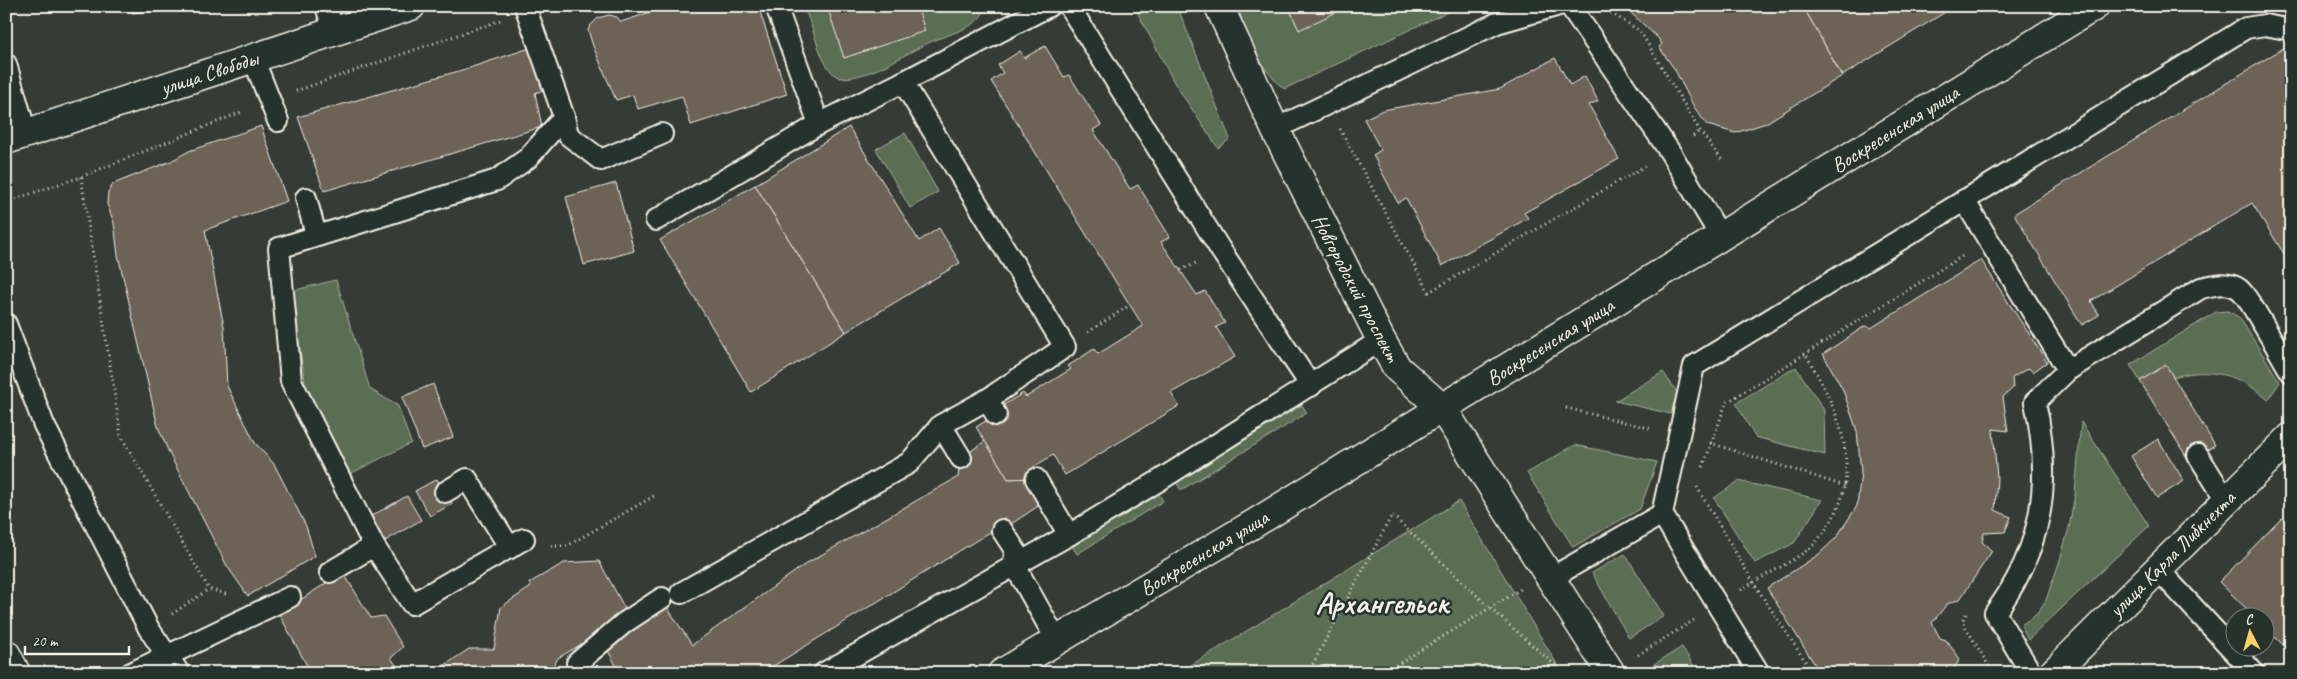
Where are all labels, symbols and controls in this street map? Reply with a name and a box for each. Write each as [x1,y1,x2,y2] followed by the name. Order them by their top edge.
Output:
[155,44,263,102] street label: улица Свободы
[1826,79,1965,179] street label: Воскресенская улица
[1306,209,1407,368] street label: Новгородский проспект
[1481,292,1620,392] street label: Воскресенская улица
[2102,484,2242,624] street label: улица Карла Либкнехта
[1135,504,1274,602] street label: Воскресенская улица
[1316,583,1451,622] district label: Архангельск
[2224,606,2274,656] north arrow
[2244,611,2255,628] text: С
[25,624,129,656] scale bar
[32,632,59,651] text: 20 m

